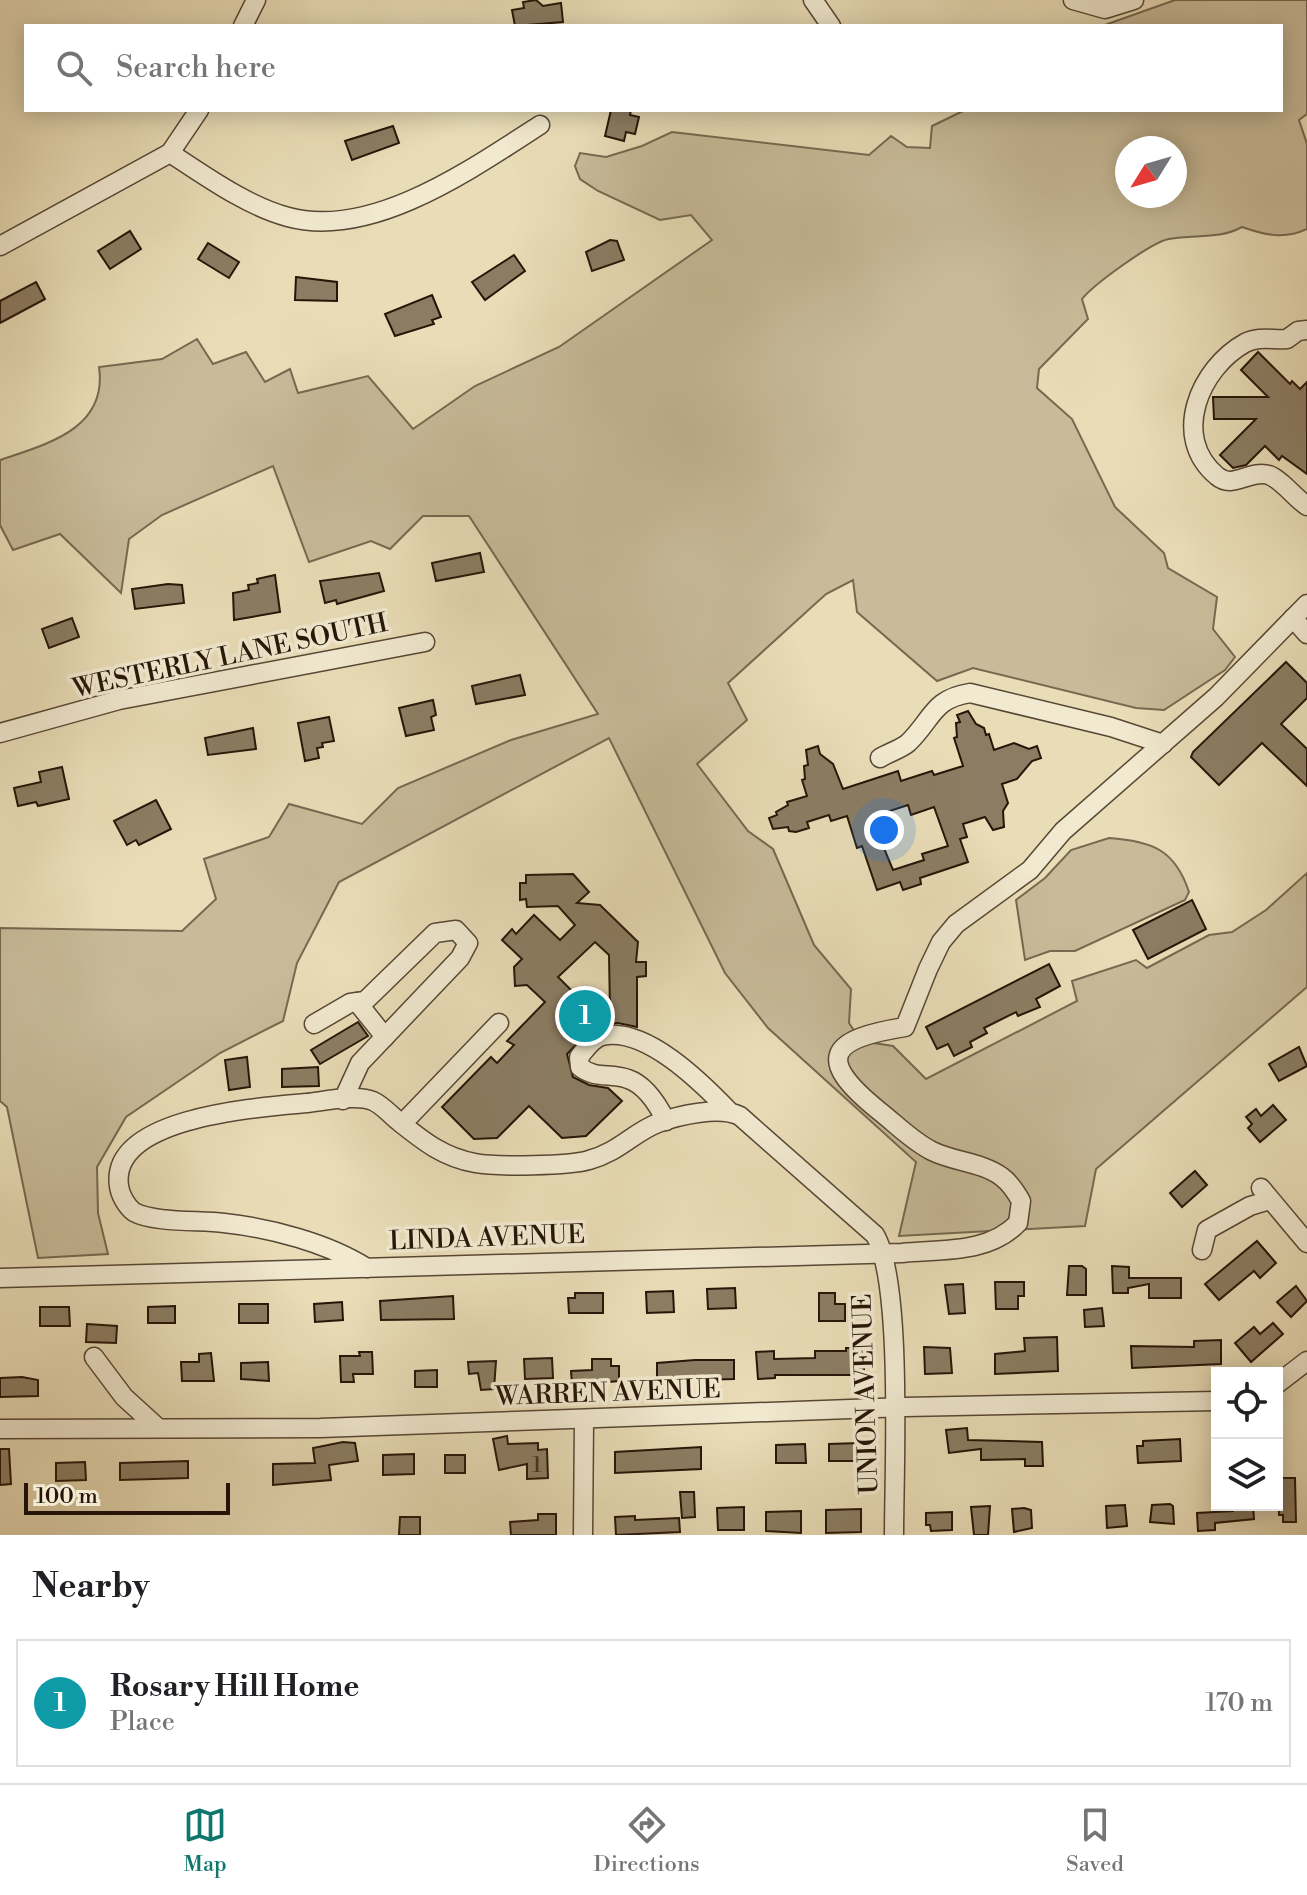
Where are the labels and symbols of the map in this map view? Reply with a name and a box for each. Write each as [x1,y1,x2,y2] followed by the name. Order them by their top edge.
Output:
[1115,136,1187,208] north arrow
[69,607,391,705] street label: WESTERLY LANE SOUTH
[864,810,904,850] your location
[559,986,611,1046] pin: 1
[388,1219,586,1257] street label: LINDA AVENUE
[847,1293,885,1495] street label: UNION AVENUE
[494,1373,721,1413] street label: WARREN AVENUE
[532,1452,542,1479] house number: 1
[24,1479,230,1515] scale bar

